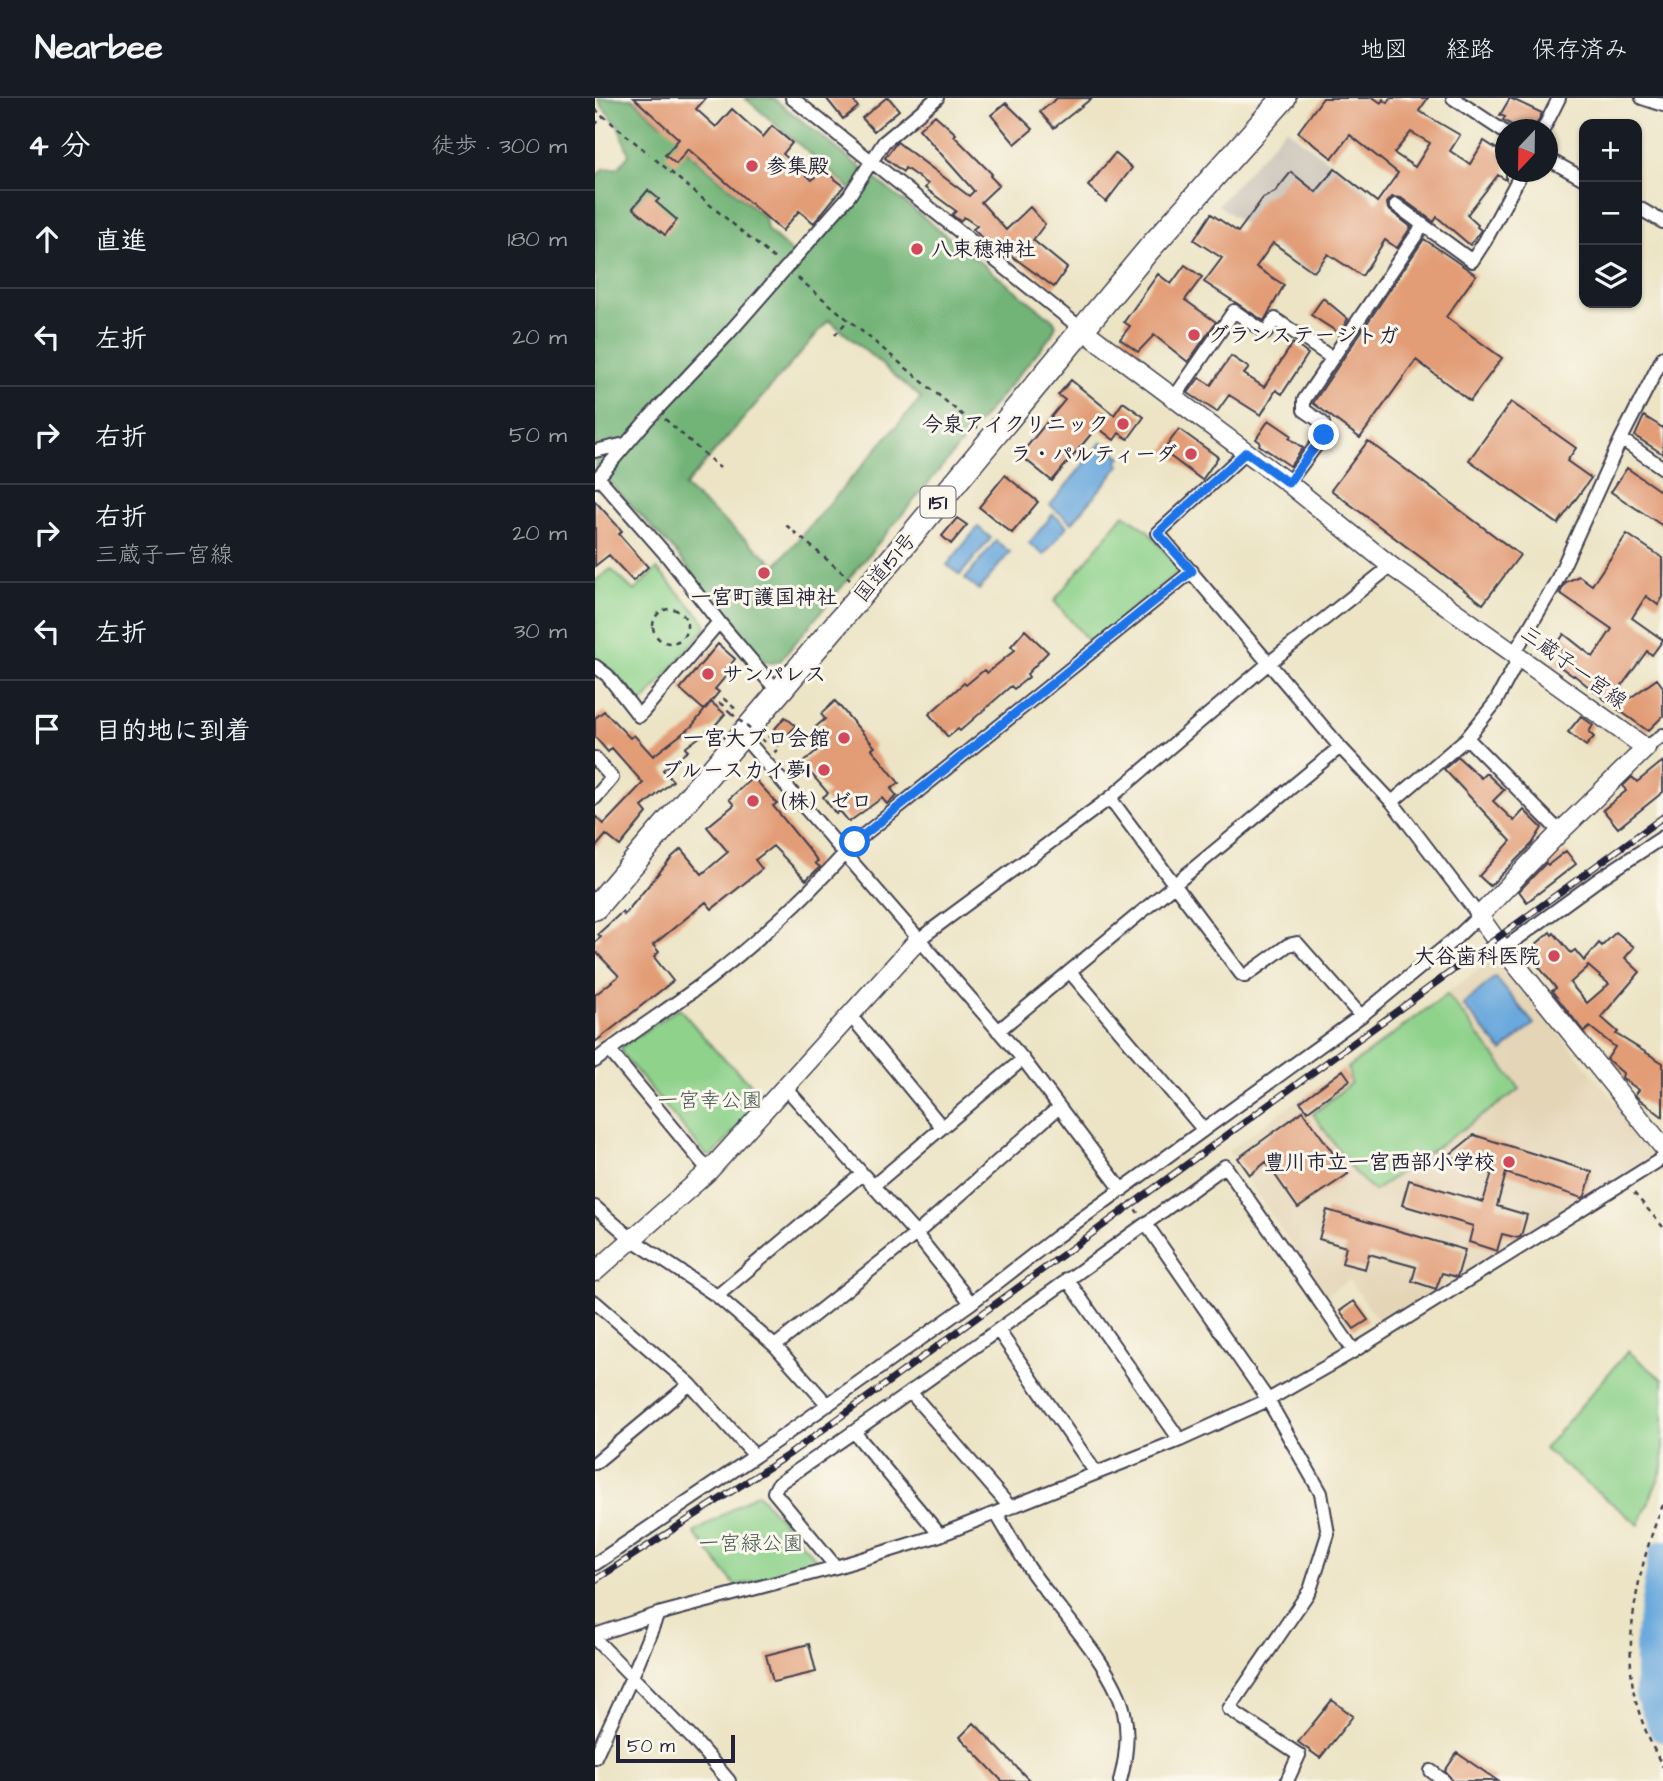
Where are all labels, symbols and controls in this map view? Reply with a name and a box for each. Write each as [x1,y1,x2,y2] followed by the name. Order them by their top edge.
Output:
[35,25,163,71] text: Nearbee
[1360,33,1408,67] text: 地図
[1446,33,1494,67] text: 経路
[1532,33,1628,67] text: 保存済み
[1495,119,1558,182] north arrow
[1579,119,1642,308] map controls
[1579,119,1642,182] button: +
[28,125,90,167] text: 4 分
[432,130,567,162] text: 徒歩 · 300 m
[766,152,829,181] place label: 参集殿
[744,158,760,174] marker: 参集殿
[1579,182,1642,245] button: −
[28,220,66,258] icon: ahead
[95,223,147,259] text: 直進
[508,223,567,255] text: 180 m
[931,235,1036,264] place label: 八束穂神社
[909,241,925,257] marker: 八束穂神社
[1579,245,1642,308] button: layers
[28,318,66,356] icon: left
[95,321,147,357] text: 左折
[512,321,567,353] text: 20 m
[1208,321,1399,350] place label: グランステージトガ
[1186,327,1202,343] marker: グランステージトガ
[922,410,1109,439] place label: 今泉アイクリニック
[28,416,66,454] icon: right
[1115,416,1131,432] marker: 今泉アイクリニック
[95,419,147,455] text: 右折
[509,419,567,451] text: 50 m
[1308,419,1339,450] route end
[1010,440,1177,469] place label: ラ・パルティーダ
[1183,446,1199,462] marker: ラ・パルティーダ
[921,486,955,518] road number: 151
[95,499,147,535] text: 右折
[28,514,66,552] icon: right
[512,517,567,549] text: 20 m
[848,526,923,609] street label: 国道151号
[95,539,233,571] text: 三蔵子一宮線
[756,565,772,581] marker: 一宮町護国神社
[691,583,838,612] place label: 一宮町護国神社
[28,612,66,650] icon: left
[95,615,147,651] text: 左折
[514,615,567,647] text: 30 m
[1514,619,1633,716] street label: 三蔵子一宮線
[722,660,826,689] place label: サンパレス
[700,666,716,682] marker: サンパレス
[28,710,66,748] icon: arrive
[95,713,251,749] text: 目的地に到着
[683,724,830,753] place label: 一宮大ブロ会館
[836,730,852,746] marker: 一宮大ブロ会館
[662,756,810,785] place label: ブルースカイ夢I
[816,762,832,778] marker: ブルースカイ夢I
[767,787,872,816] place label: （株）ゼロ
[745,793,761,809] marker: （株）ゼロ
[839,826,870,857] route start
[1414,942,1540,971] place label: 大谷歯科医院
[1546,948,1562,964] marker: 大谷歯科医院
[658,1086,763,1115] park label: 一宮幸公園
[1264,1148,1495,1177] place label: 豊川市立一宮西部小学校
[1501,1154,1517,1170] marker: 豊川市立一宮西部小学校
[699,1529,804,1558] park label: 一宮緑公園
[616,1732,735,1764] scale bar
[627,1733,675,1760] text: 50 m

